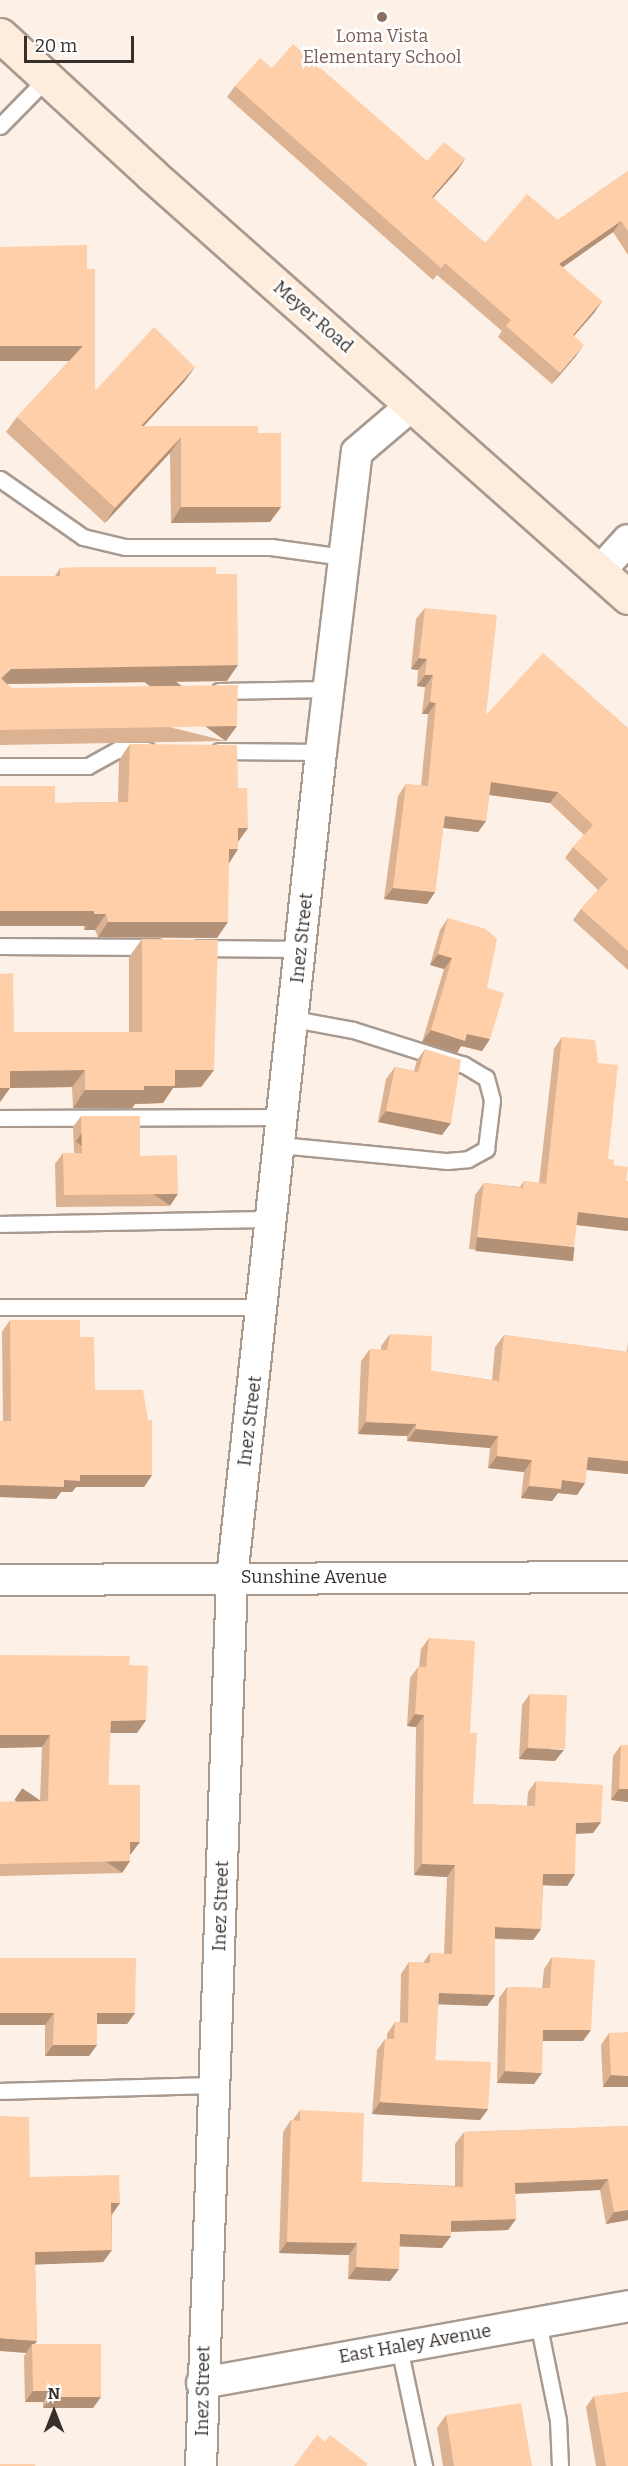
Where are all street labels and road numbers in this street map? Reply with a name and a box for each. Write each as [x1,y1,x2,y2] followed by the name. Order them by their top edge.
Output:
[269,277,357,357] street label: Meyer Road
[287,892,317,984] street label: Inez Street
[234,1375,266,1467] street label: Inez Street
[241,1566,387,1588] street label: Sunshine Avenue
[209,1860,233,1952] street label: Inez Street
[337,2320,493,2368] street label: East Haley Avenue
[191,2345,215,2437] street label: Inez Street

